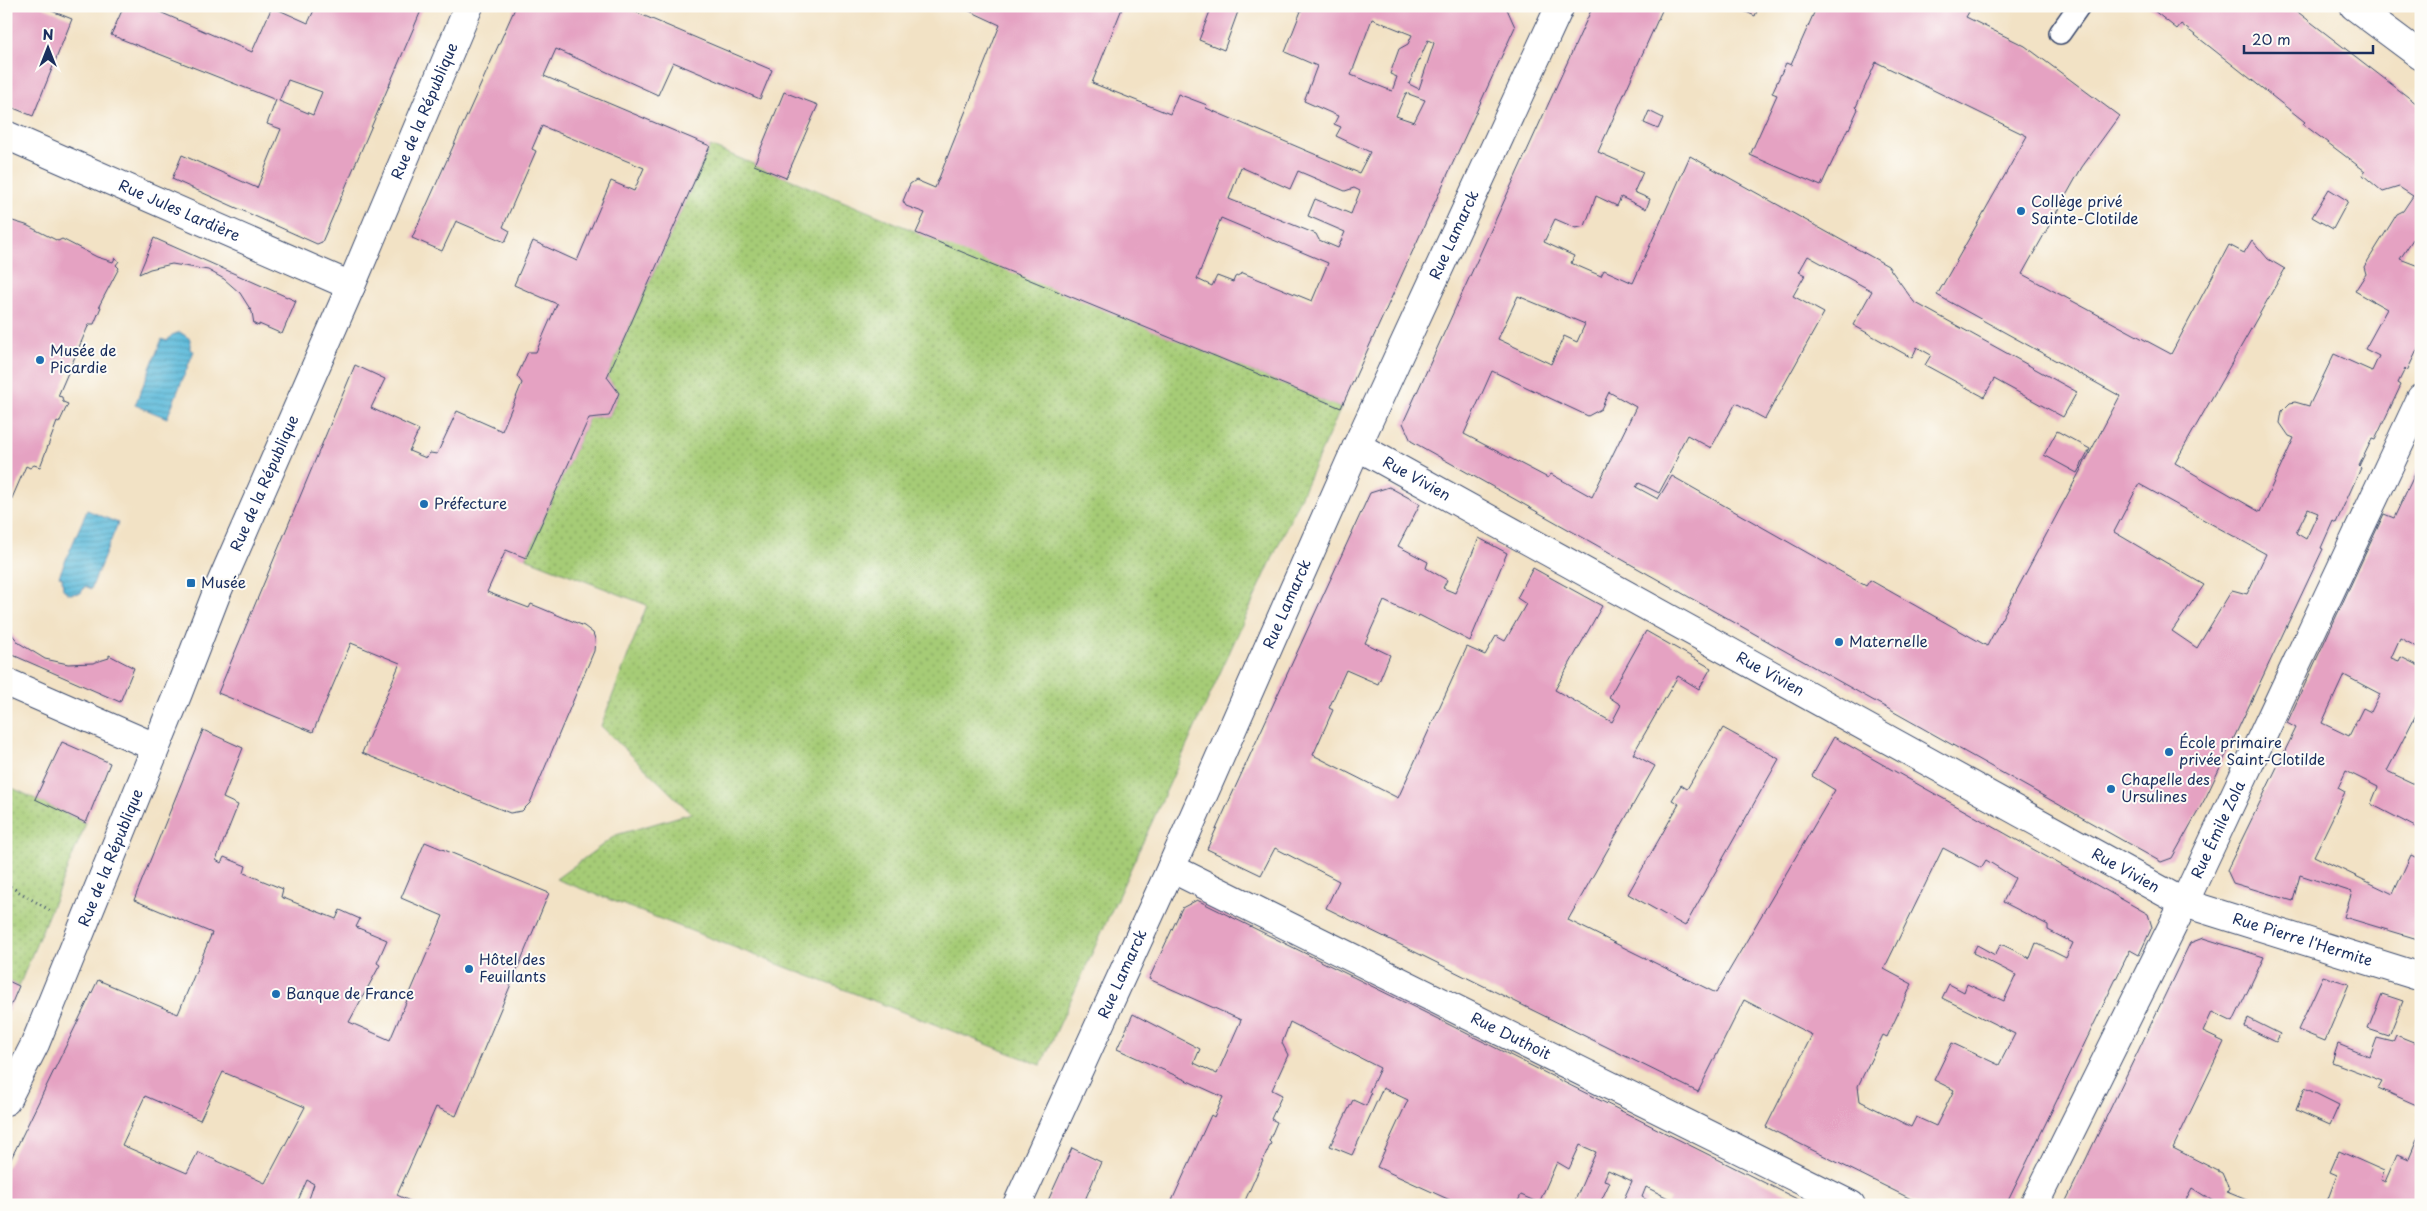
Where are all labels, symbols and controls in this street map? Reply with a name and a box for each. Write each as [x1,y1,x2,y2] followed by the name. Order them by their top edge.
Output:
[22,22,72,72] north arrow
[2244,22,2373,54] scale bar
[42,24,54,45] text: N
[2252,27,2291,50] text: 20 m
[384,38,462,183] street label: Rue de la République
[115,173,244,246] street label: Rue Jules Lardière
[1422,186,1484,283] street label: Rue Lamarck
[2031,189,2138,229] place label: Collège privé Sainte-Clotilde
[2015,205,2027,217] marker: Collège privé Sainte-Clotilde
[50,338,116,378] place label: Musée de Picardie
[34,354,46,366] marker: Musée de Picardie
[223,411,303,555] street label: Rue de la République
[1379,449,1455,506] street label: Rue Vivien
[434,491,507,514] place label: Préfecture
[418,498,430,510] marker: Préfecture
[1256,555,1316,652] street label: Rue Lamarck
[201,570,246,593] place label: Musée
[185,577,197,589] marker: Musée
[1849,629,1928,652] place label: Maternelle
[1833,636,1845,648] marker: Maternelle
[1733,645,1809,701] street label: Rue Vivien
[2179,730,2325,770] place label: École primaire privée Saint-Clotilde
[2163,746,2175,758] marker: École primaire privée Saint-Clotilde
[2121,767,2210,807] place label: Chapelle des Ursulines
[2184,776,2250,882] street label: Rue Émile Zola
[2105,783,2117,795] marker: Chapelle des Ursulines
[71,785,148,930] street label: Rue de la République
[2088,841,2164,897] street label: Rue Vivien
[2230,906,2376,971] street label: Rue Pierre l'Hermite
[1091,925,1152,1022] street label: Rue Lamarck
[479,947,546,987] place label: Hôtel des Feuillants
[463,963,475,975] marker: Hôtel des Feuillants
[286,981,414,1004] place label: Banque de France
[270,988,282,1000] marker: Banque de France
[1467,1005,1555,1065] street label: Rue Duthoit

